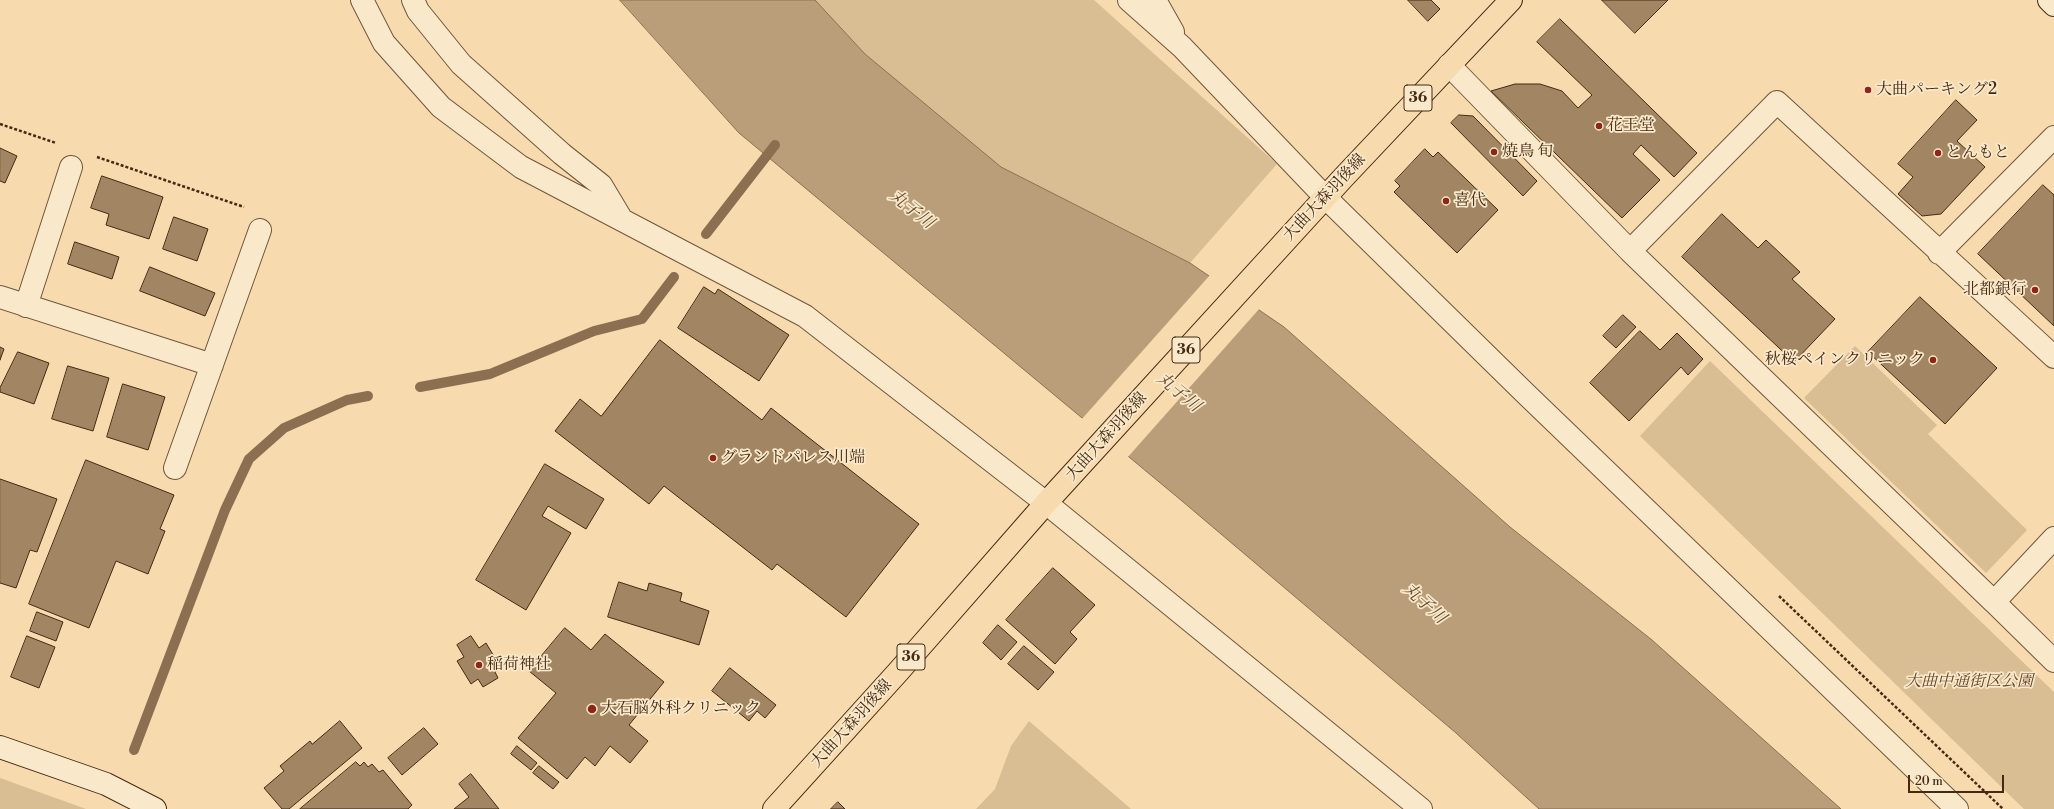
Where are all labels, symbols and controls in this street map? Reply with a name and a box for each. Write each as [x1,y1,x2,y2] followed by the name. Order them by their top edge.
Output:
[1876,80,1997,100] place label: 大曲パーキング2
[1404,85,1432,111] road number: 36
[1863,85,1873,95] marker: 大曲パーキング2
[1607,116,1655,136] place label: 花王堂
[1594,121,1604,131] marker: 花王堂
[1502,142,1553,162] place label: 焼鳥 旬
[1946,143,2010,163] place label: とんもと
[1489,147,1499,157] marker: 焼鳥 旬
[1933,148,1943,158] marker: とんもと
[1280,150,1370,246] street label: 大曲大森羽後線
[885,186,937,234] water label: 丸子川
[1454,191,1486,211] place label: 喜代
[1441,196,1451,206] marker: 喜代
[1963,280,2027,300] place label: 北都銀行
[2030,285,2040,295] marker: 北都銀行
[1172,337,1200,363] road number: 36
[1765,350,1925,370] place label: 秋桜ペインクリニック
[1928,355,1938,365] marker: 秋桜ペインクリニック
[1152,369,1204,417] water label: 丸子川
[1062,389,1152,485] street label: 大曲大森羽後線
[721,448,865,468] place label: グランドパレス川端
[708,453,718,463] marker: グランドパレス川端
[1398,579,1450,629] water label: 丸子川
[897,644,925,670] road number: 36
[487,655,551,675] place label: 稲荷神社
[474,660,484,670] marker: 稲荷神社
[1905,672,2033,692] park label: 大曲中通街区公園
[807,676,897,772] street label: 大曲大森羽後線
[601,699,761,719] place label: 大石脳外科クリニック
[586,703,598,715] marker: 大石脳外科クリニック
[1910,767,2006,793] scale bar
[1915,774,1943,789] text: 20 m

